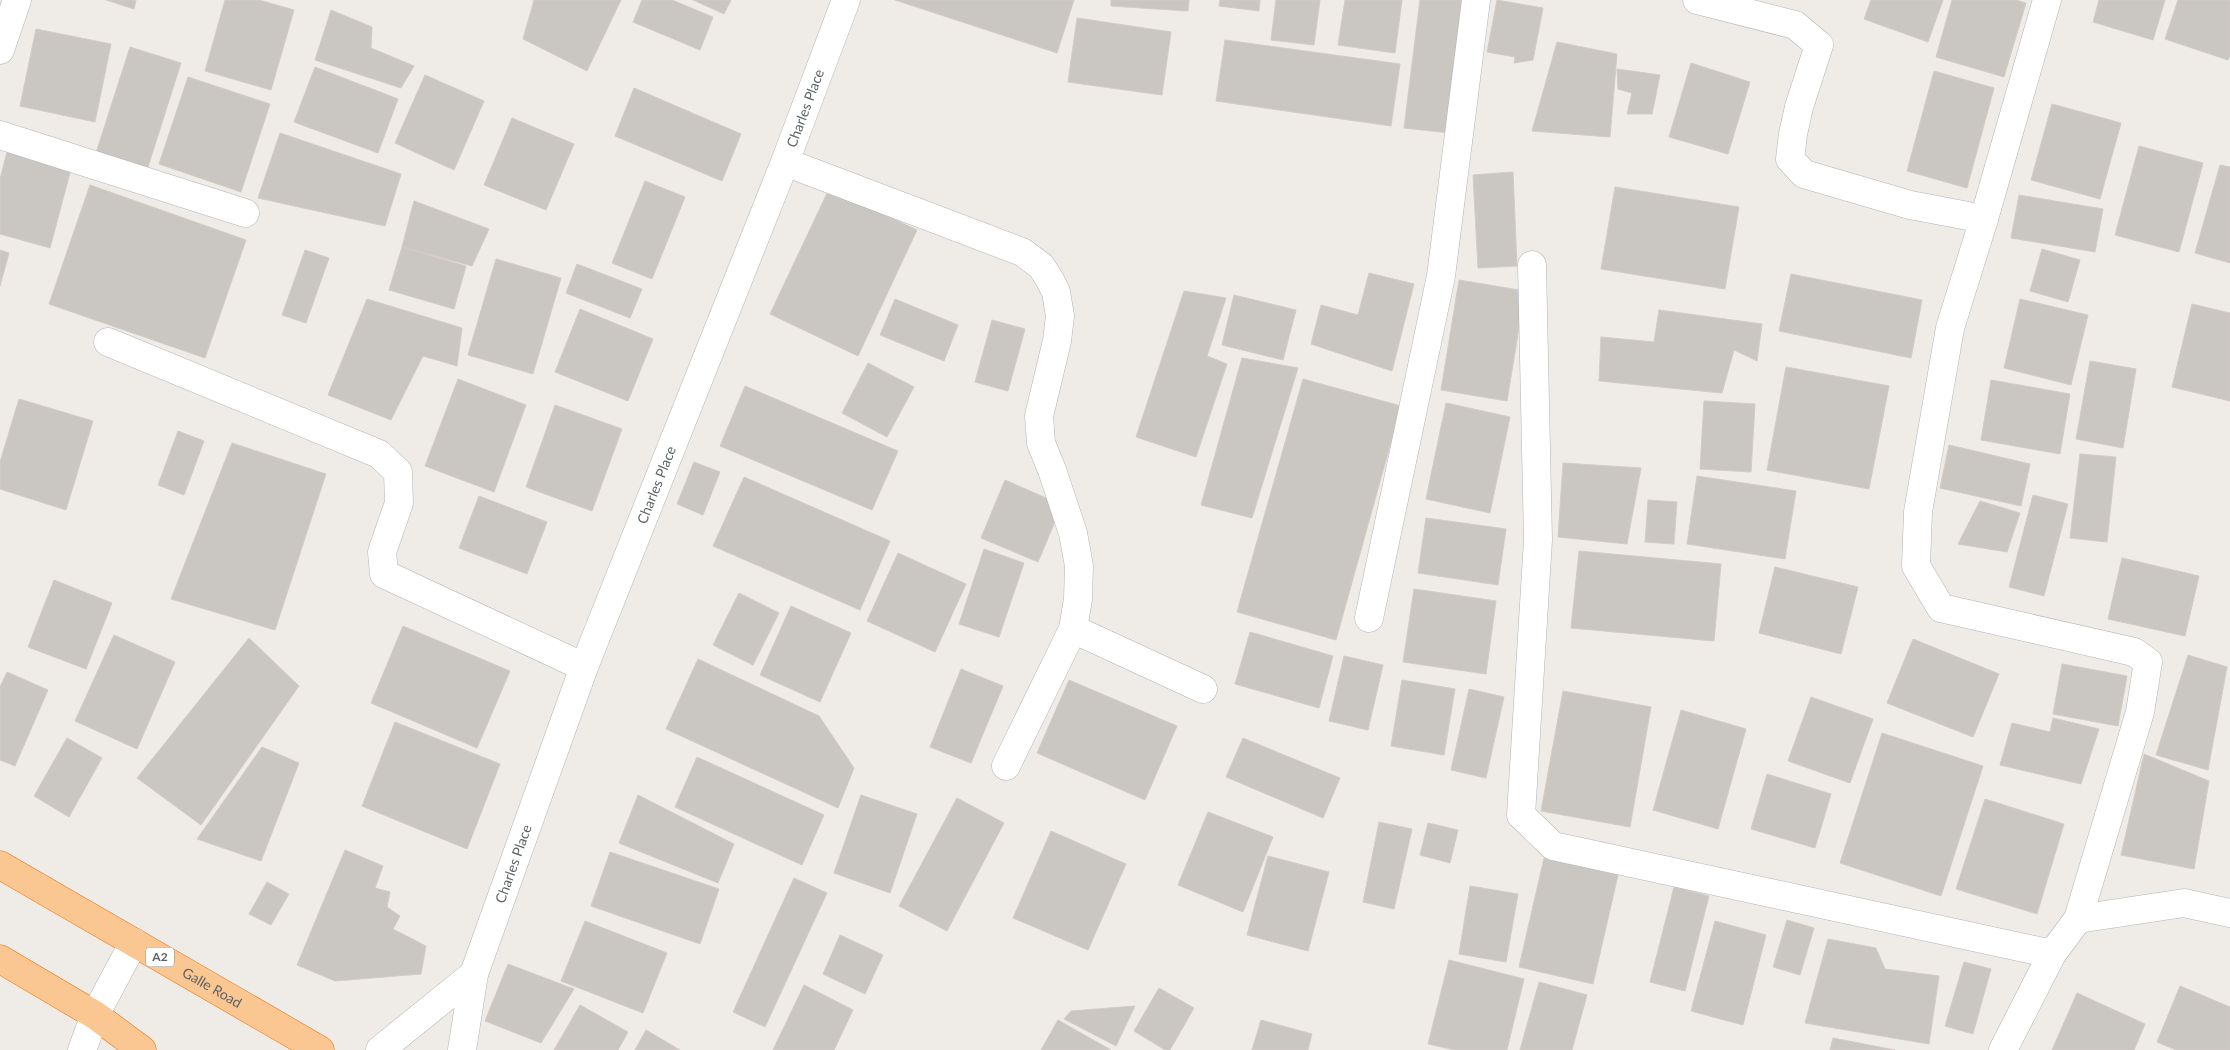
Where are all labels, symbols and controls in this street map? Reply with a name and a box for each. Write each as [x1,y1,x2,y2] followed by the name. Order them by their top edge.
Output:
[782,67,827,150] street label: Charles Place
[633,443,679,526] street label: Charles Place
[491,822,535,905] street label: Charles Place
[146,948,174,966] road number: A2
[180,963,245,1011] street label: Galle Road

